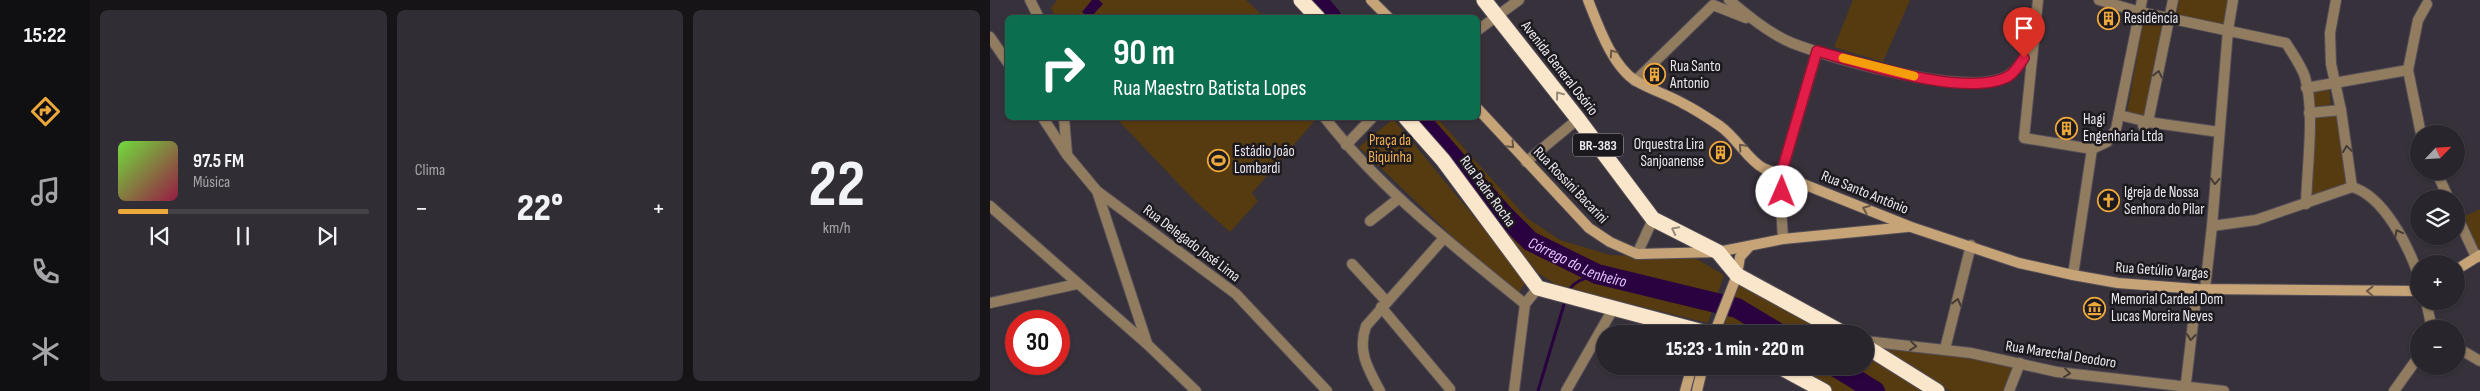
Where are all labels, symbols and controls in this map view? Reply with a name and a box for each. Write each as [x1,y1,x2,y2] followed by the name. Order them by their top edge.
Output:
[2096,6,2120,30] building icon: Residência
[2003,7,2045,58] pin
[2124,9,2178,28] place label: Residência
[2010,14,2038,42] icon: arrive
[1516,16,1602,119] street label: Avenida General Osório
[24,22,66,49] text: 15:22
[1113,32,1175,75] text: 90 m
[1030,35,1095,100] icon: right
[1610,50,1619,59] one-way arrow
[1669,57,1721,93] place label: Rua Santo Antonio
[1642,63,1666,87] building icon: Rua Santo Antonio
[2152,70,2163,79] one-way arrow
[1113,75,1306,102] text: Rua Maestro Batista Lopes
[1557,92,1565,101] one-way arrow
[28,94,63,129] icon: directions
[2083,110,2163,146] place label: Hagi Engenharia Ltda
[2055,116,2079,140] building icon: Hagi Engenharia Ltda
[2410,125,2465,180] north arrow
[2410,125,2465,375] map controls
[1368,131,1412,167] park label: Praça da Biquinha
[1573,134,1623,156] road number: BR-383
[1634,135,1704,171] place label: Orquestra Lira Sanjoanense
[1505,139,1514,148] one-way arrow
[1708,141,1732,165] building icon: Orquestra Lira Sanjoanense
[1234,142,1295,178] place label: Estádio João Lombardi
[1529,143,1612,228] street label: Rua Rossini Bacarini
[1739,144,1748,153] one-way arrow
[2342,144,2352,153] one-way arrow
[808,147,865,225] text: 22
[1206,148,1230,172] sports icon: Estádio João Lombardi
[193,150,244,173] text: 97.5 FM
[1455,152,1520,231] street label: Rua Padre Rocha
[415,161,445,180] text: Clima
[1755,165,1807,217] position arrow
[1818,166,1911,219] street label: Rua Santo Antônio
[193,173,230,192] text: Música
[28,174,63,209] icon: music
[2210,177,2221,185] one-way arrow
[2124,183,2205,219] place label: Igreja de Nossa Senhora do Pilar
[517,186,563,231] text: 22°
[2096,189,2120,213] church icon: Igreja de Nossa Senhora do Pilar
[2410,190,2465,245] button: layers
[415,192,428,225] text: −
[652,192,665,225] text: +
[1139,201,1244,286] street label: Rua Delegado José Lima
[1862,204,1871,215] one-way arrow
[823,219,850,238] text: km/h
[146,222,174,250] icon: previous
[229,222,257,250] icon: pause
[313,222,341,250] icon: next
[1671,226,1680,236] one-way arrow
[2395,229,2405,238] one-way arrow
[1525,234,1629,292] water label: Córrego do Lenheiro
[28,254,63,289] icon: phone
[2410,255,2465,310] button: +
[2115,258,2209,283] street label: Rua Getúlio Vargas
[2366,286,2374,296] one-way arrow
[2111,290,2223,326] place label: Memorial Cardeal Dom Lucas Moreira Neves
[2083,296,2107,320] museum icon: Memorial Cardeal Dom Lucas Moreira Neves
[1951,297,1962,306] one-way arrow
[1005,310,1070,375] speed limit sign: 30
[2410,320,2465,375] button: −
[28,334,63,369] icon: climate
[2186,334,2197,342] one-way arrow
[2004,336,2118,373] street label: Rua Marechal Deodoro
[1666,338,1804,361] text: 15:23 · 1 min · 220 m
[1910,340,1918,351] one-way arrow
[2064,367,2072,378] one-way arrow

